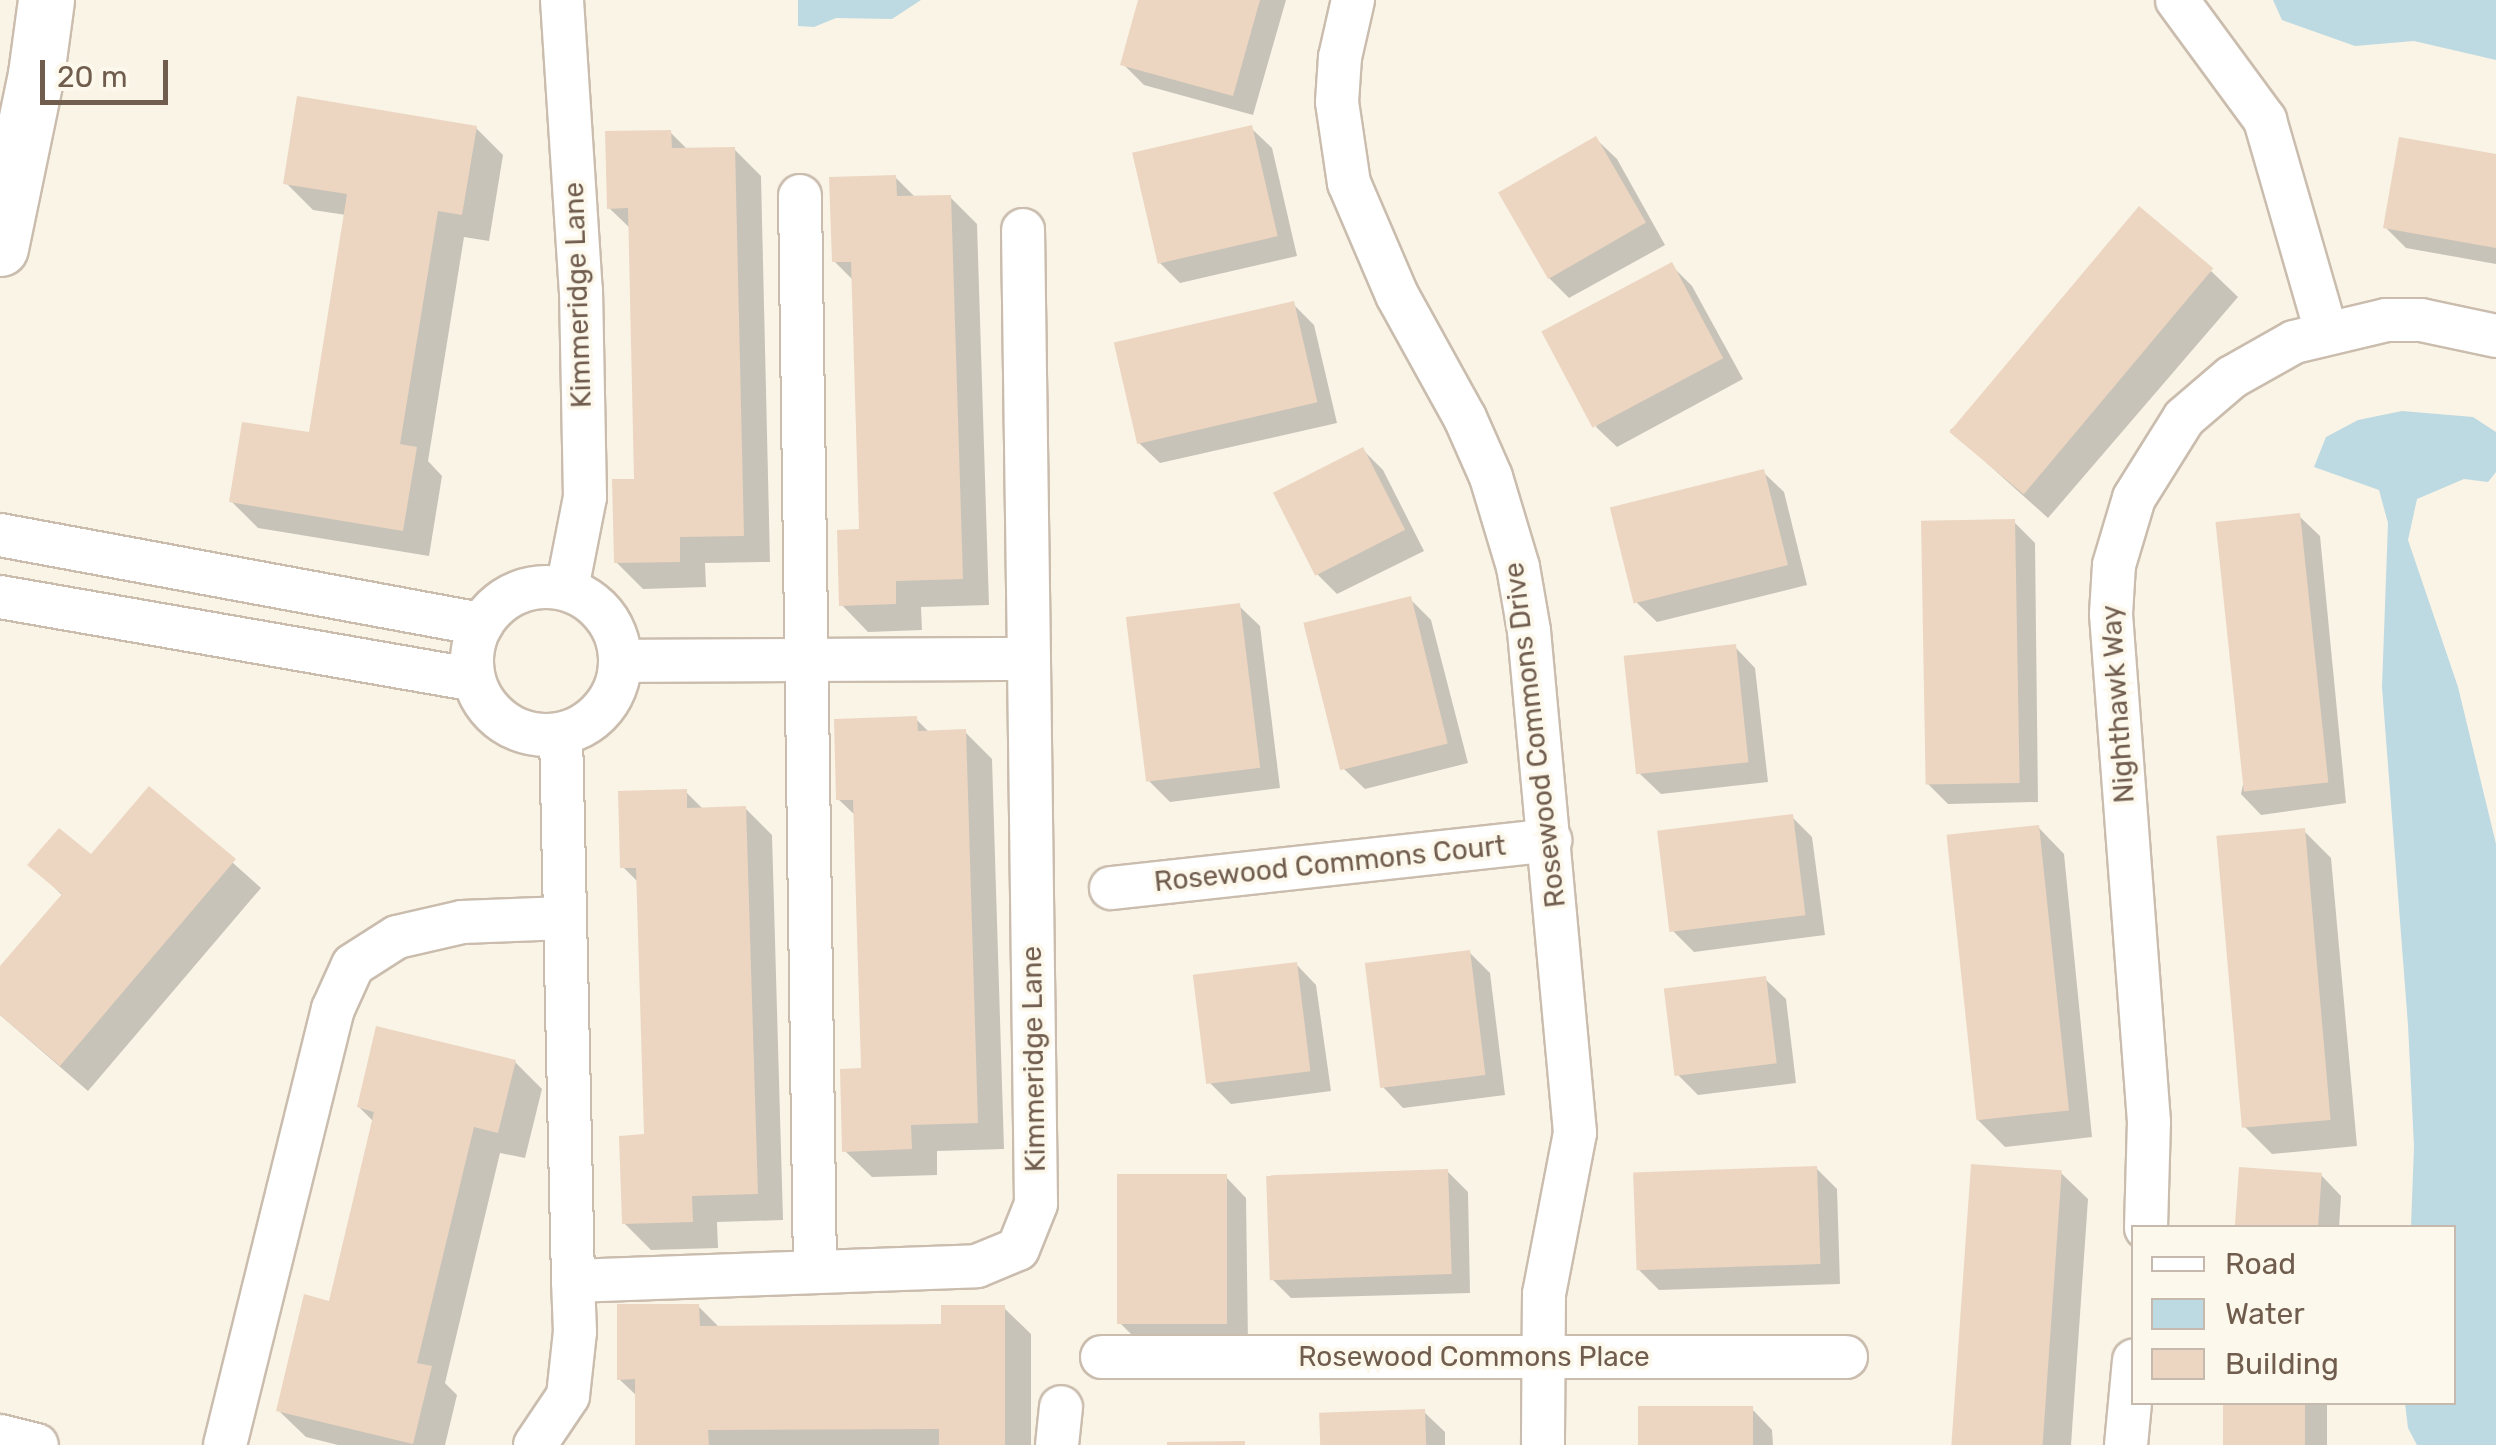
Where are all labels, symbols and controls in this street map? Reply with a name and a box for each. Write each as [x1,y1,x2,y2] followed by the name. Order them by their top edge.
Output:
[45,40,172,102] scale bar
[57,59,128,95] text: 20 m
[557,181,599,409] street label: Kimmeridge Lane
[1497,560,1573,910] street label: Rosewood Commons Drive
[2094,603,2142,805] street label: Nighthawk Way
[1153,829,1507,899] street label: Rosewood Commons Court
[1015,946,1053,1172] street label: Kimmeridge Lane
[2131,1225,2456,1405] legend
[2225,1246,2296,1282] text: Road
[2225,1296,2305,1332] text: Water
[1298,1340,1650,1374] street label: Rosewood Commons Place
[2225,1346,2339,1382] text: Building

